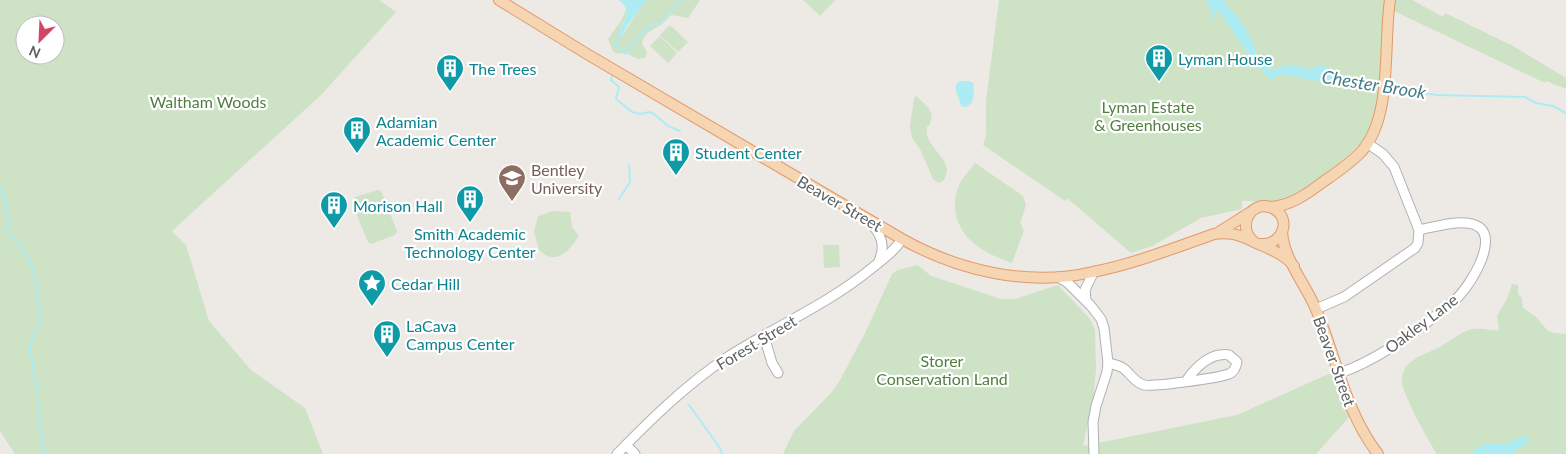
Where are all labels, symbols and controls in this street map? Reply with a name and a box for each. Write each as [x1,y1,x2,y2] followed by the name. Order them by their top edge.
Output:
[15,15,65,65] north arrow
[26,42,43,62] text: N
[1144,43,1174,82] building icon: Lyman House
[1178,49,1272,68] place label: Lyman House
[435,53,465,92] building icon: The Trees
[469,59,536,78] place label: The Trees
[1320,65,1428,103] water label: Chester Brook
[150,92,266,111] park label: Waltham Woods
[1094,97,1202,134] park label: Lyman Estate & Greenhouses
[376,112,496,149] place label: Adamian Academic Center
[342,115,372,154] building icon: Adamian Academic Center
[661,137,691,176] building icon: Student Center
[695,143,802,162] place label: Student Center
[531,160,603,197] place label: Bentley University
[497,163,527,202] school or university icon: Bentley University
[794,171,886,235] street label: Beaver Street
[455,184,485,223] building icon: Smith Academic Technology Center
[319,190,349,229] building icon: Morison Hall
[353,196,443,215] place label: Morison Hall
[404,224,536,261] place label: Smith Academic Technology Center
[357,268,387,307] place icon: Cedar Hill
[391,274,460,293] place label: Cedar Hill
[1381,289,1461,357] street label: Oakley Lane
[712,310,800,373] street label: Forest Street
[1310,313,1360,409] street label: Beaver Street
[406,316,515,353] place label: LaCava Campus Center
[372,319,402,358] building icon: LaCava Campus Center
[876,351,1008,388] park label: Storer Conservation Land

